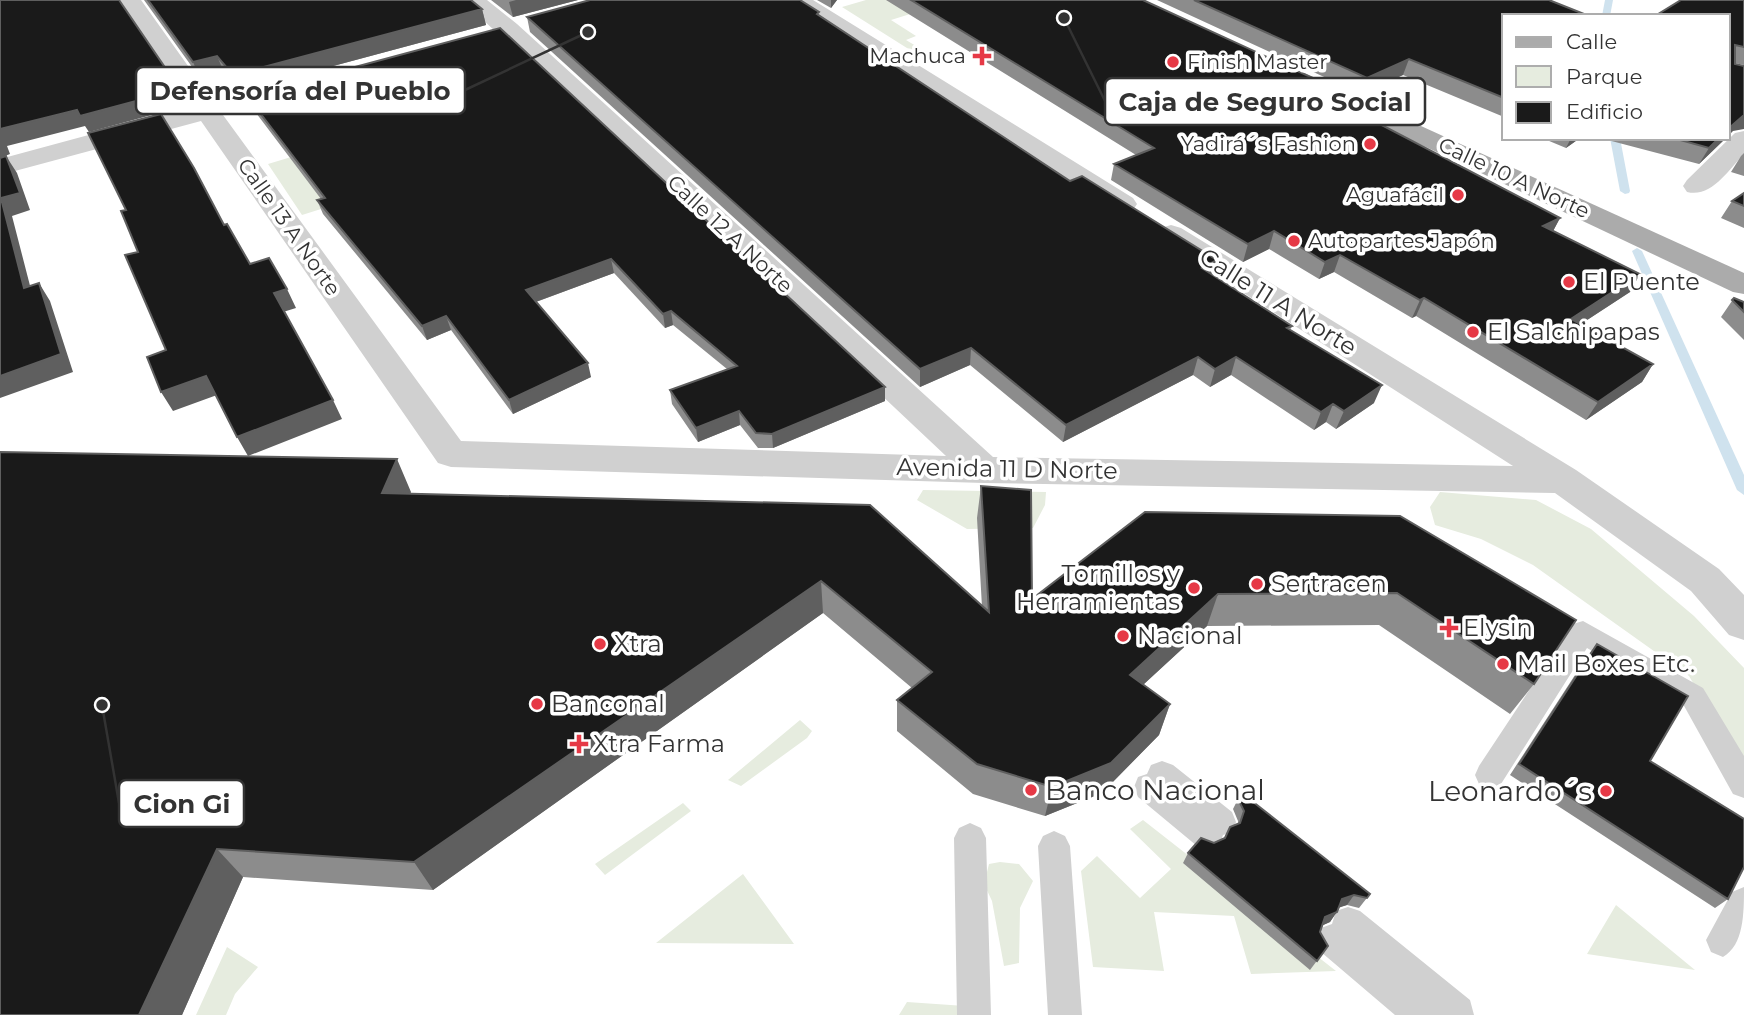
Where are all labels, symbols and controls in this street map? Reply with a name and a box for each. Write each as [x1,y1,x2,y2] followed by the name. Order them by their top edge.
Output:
[1502,14,1730,140] legend
[1566,29,1617,54] text: Calle
[869,43,966,68] place label: Machuca
[972,46,992,66] marker: Machuca
[1187,49,1328,74] place label: Finish Master
[1165,54,1181,70] marker: Finish Master
[1566,64,1642,89] text: Parque
[136,67,465,114] callout: Defensoría del Pueblo
[150,75,451,107] text: Defensoría del Pueblo
[1105,78,1425,125] callout: Caja de Seguro Social
[1119,86,1411,118] text: Caja de Seguro Social
[1566,99,1643,124] text: Edificio
[1181,131,1356,156] place label: Yadirá´s Fashion
[1435,132,1594,224] street label: Calle 10 A Norte
[1362,136,1378,152] marker: Yadirá´s Fashion
[233,153,346,300] street label: Calle 13 A Norte
[663,169,798,298] street label: Calle 12 A Norte
[1346,182,1444,207] place label: Aguafácil
[1450,187,1466,203] marker: Aguafácil
[1308,228,1495,253] place label: Autopartes Japón
[1286,233,1302,249] marker: Autopartes Japón
[1194,242,1362,362] street label: Calle 11 A Norte
[1583,267,1700,296] place label: El Puente
[1561,274,1577,290] marker: El Puente
[1487,317,1660,346] place label: El Salchipapas
[1465,324,1481,340] marker: El Salchipapas
[896,452,1118,485] street label: Avenida 11 D Norte
[1016,559,1180,616] place label: Tornillos y Herramientas
[1271,569,1387,598] place label: Sertracen
[1249,576,1265,592] marker: Sertracen
[1186,580,1202,596] marker: Tornillos y Herramientas
[1463,613,1533,642] place label: Elysin
[1441,620,1457,636] marker: Elysin
[1137,621,1242,650] place label: Nacional
[1115,628,1131,644] marker: Nacional
[614,629,662,658] place label: Xtra
[592,636,608,652] marker: Xtra
[1517,649,1695,678] place label: Mail Boxes Etc.
[1495,656,1511,672] marker: Mail Boxes Etc.
[551,689,665,718] place label: Banconal
[529,696,545,712] marker: Banconal
[593,729,725,758] place label: Xtra Farma
[571,736,587,752] marker: Xtra Farma
[1045,773,1265,807] place label: Banco Nacional
[1428,774,1592,808] place label: Leonardo´s
[119,780,244,827] callout: Cion Gi
[1023,782,1039,798] marker: Banco Nacional
[1598,783,1614,799] marker: Leonardo´s
[134,788,230,820] text: Cion Gi

